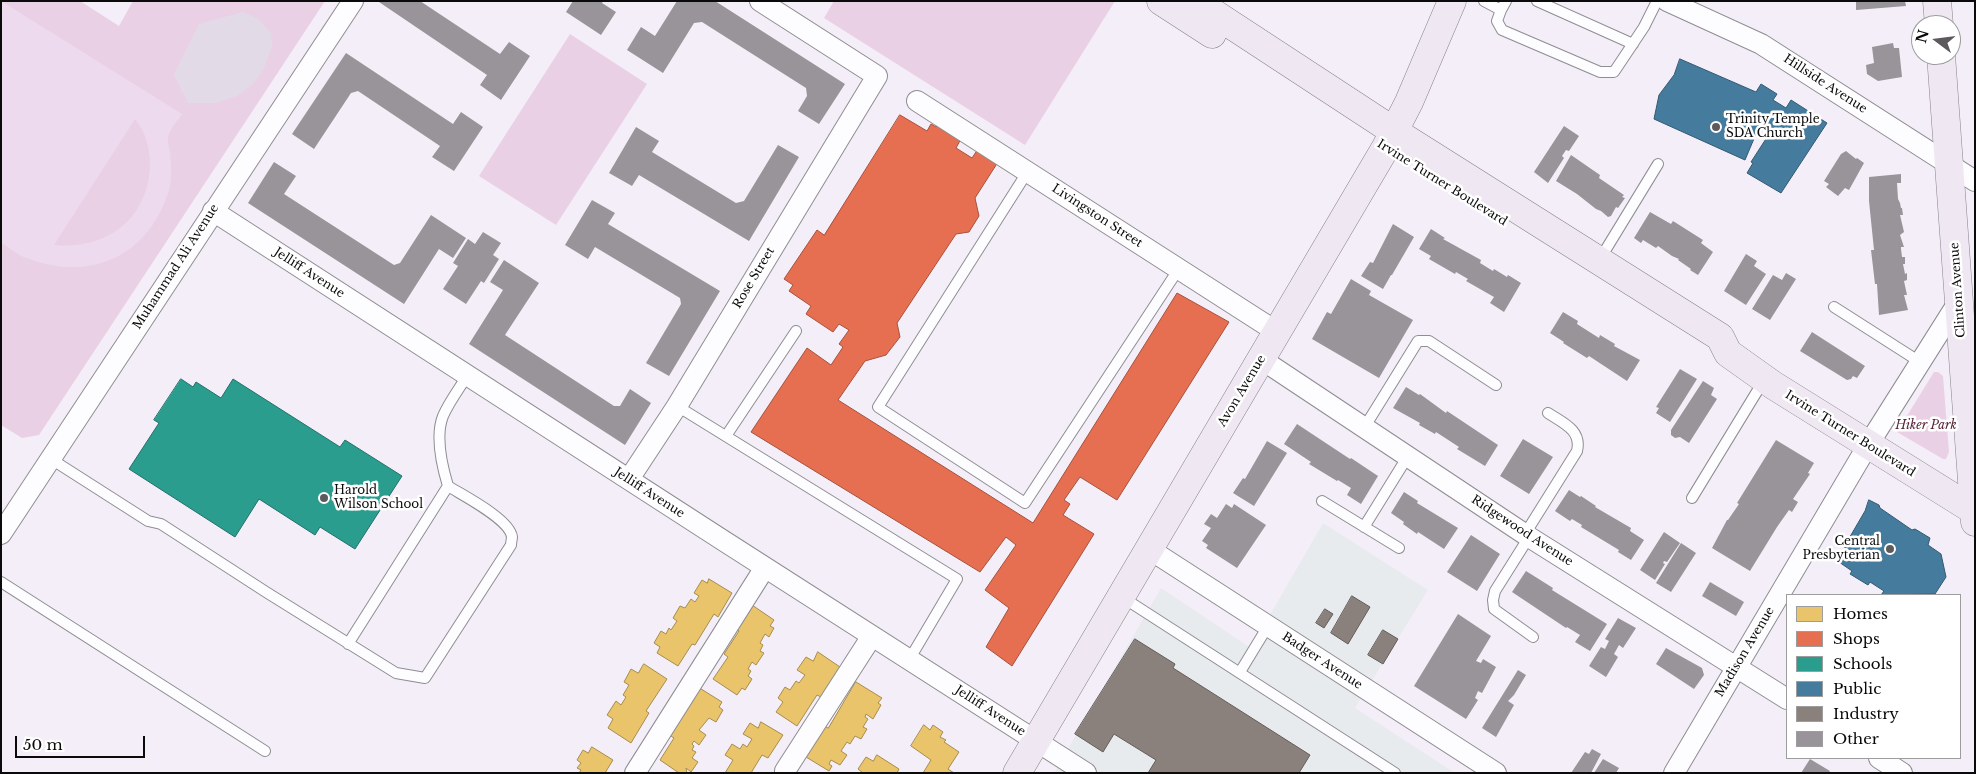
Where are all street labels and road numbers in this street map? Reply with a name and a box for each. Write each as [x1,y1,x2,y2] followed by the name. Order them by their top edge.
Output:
[1781,52,1869,116] street label: Hillside Avenue
[1374,137,1510,229] street label: Irvine Turner Boulevard
[1049,181,1145,251] street label: Livingston Street
[130,202,222,332] street label: Muhammad Ali Avenue
[1947,242,1969,338] street label: Clinton Avenue
[271,245,347,301] street label: Jelliff Avenue
[730,245,778,311] street label: Rose Street
[1215,353,1269,429] street label: Avon Avenue
[1782,388,1918,480] street label: Irvine Turner Boulevard
[611,465,687,521] street label: Jelliff Avenue
[1468,493,1576,569] street label: Ridgewood Avenue
[1712,604,1778,700] street label: Madison Avenue
[1279,630,1365,692] street label: Badger Avenue
[952,683,1028,739] street label: Jelliff Avenue

